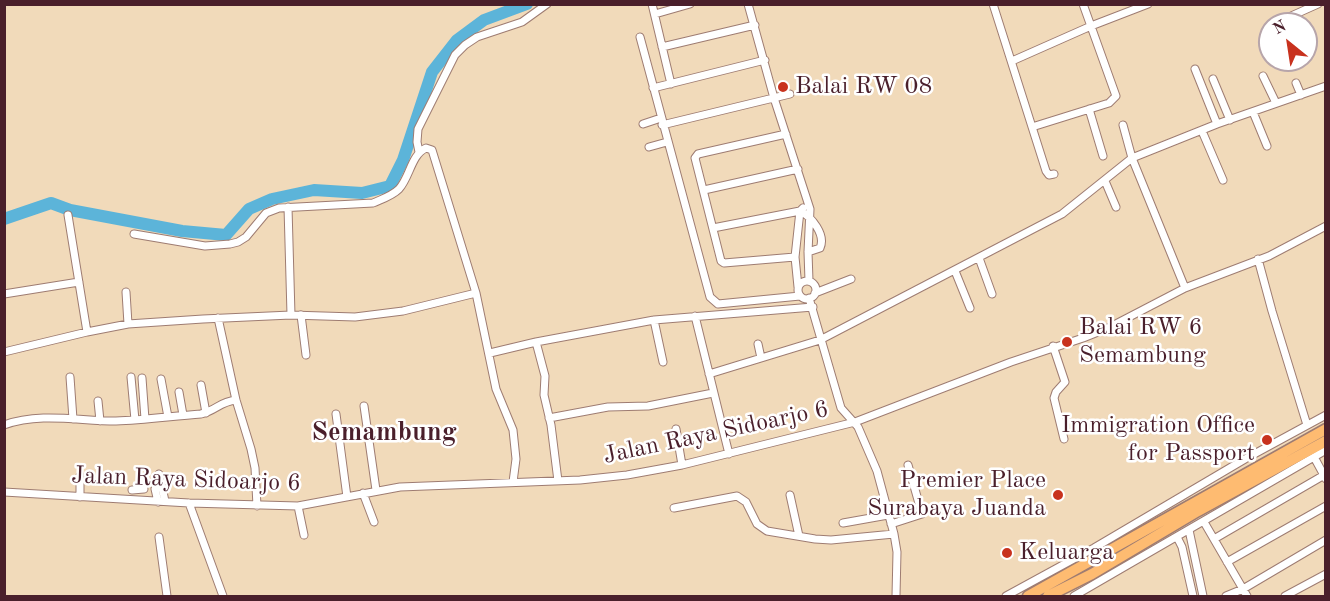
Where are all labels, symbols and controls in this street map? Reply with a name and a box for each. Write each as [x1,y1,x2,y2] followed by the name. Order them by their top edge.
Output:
[1258,12,1318,72] north arrow
[1271,18,1289,38] text: N
[795,73,932,101] place label: Balai RW 08
[776,80,790,94] marker: Balai RW 08
[1079,314,1206,370] place label: Balai RW 6 Semambung
[1060,335,1074,349] marker: Balai RW 6 Semambung
[601,395,831,471] street label: Jalan Raya Sidoarjo 6
[1061,412,1255,468] place label: Immigration Office for Passport
[311,417,457,449] district label: Semambung
[1260,433,1274,447] marker: Immigration Office for Passport
[71,462,301,498] street label: Jalan Raya Sidoarjo 6
[867,467,1046,523] place label: Premier Place Surabaya Juanda
[1051,488,1065,502] marker: Premier Place Surabaya Juanda
[1019,539,1114,567] place label: Keluarga
[1000,546,1014,560] marker: Keluarga

